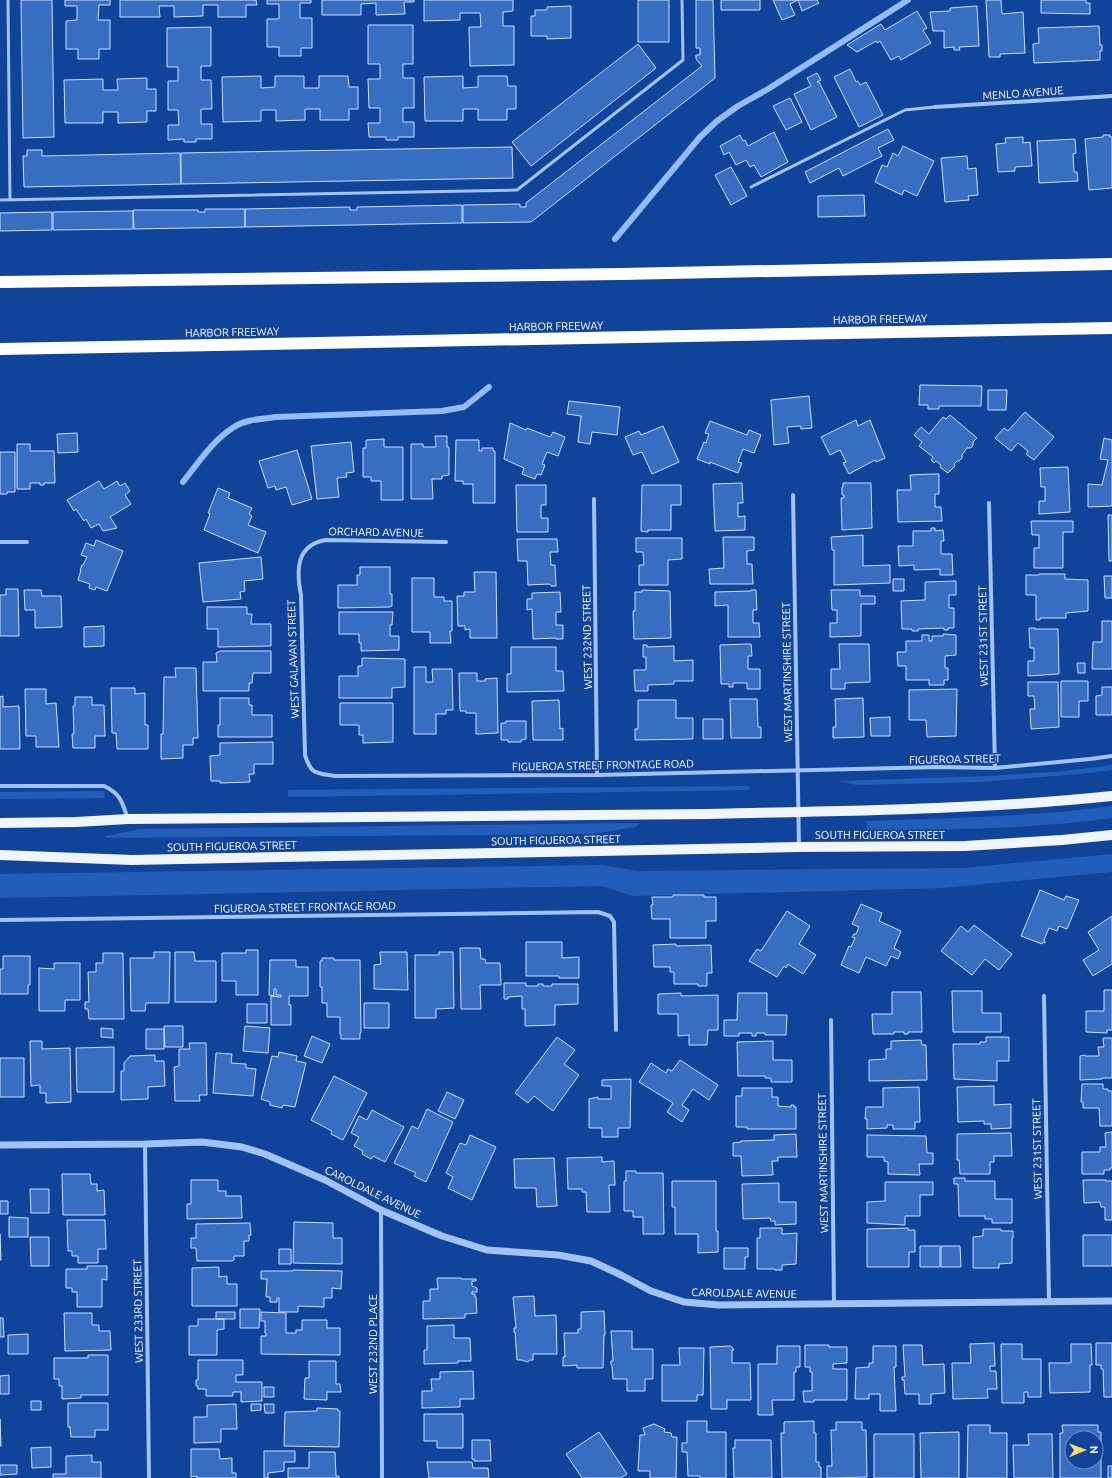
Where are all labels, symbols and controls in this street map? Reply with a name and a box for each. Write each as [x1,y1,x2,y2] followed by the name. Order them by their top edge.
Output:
[982,84,1064,102] street label: MENLO AVENUE
[833,312,928,326] street label: HARBOR FREEWAY
[509,319,604,333] street label: HARBOR FREEWAY
[185,325,280,339] street label: HARBOR FREEWAY
[328,525,424,539] street label: ORCHARD AVENUE
[580,585,594,689] street label: WEST 232ND STREET
[976,585,990,687] street label: WEST 231ST STREET
[285,599,301,719] street label: WEST GALAVAN STREET
[780,602,794,742] street label: WEST MARTINSHIRE STREET
[909,752,1001,766] street label: FIGUEROA STREET
[512,757,694,773] street label: FIGUEROA STREET FRONTAGE ROAD
[815,829,945,841] street label: SOUTH FIGUEROA STREET
[491,833,621,847] street label: SOUTH FIGUEROA STREET
[167,839,297,853] street label: SOUTH FIGUEROA STREET
[214,899,396,915] street label: FIGUEROA STREET FRONTAGE ROAD
[816,1093,830,1233] street label: WEST MARTINSHIRE STREET
[1030,1098,1044,1200] street label: WEST 231ST STREET
[323,1163,423,1221] street label: CAROLDALE AVENUE
[131,1259,145,1363] street label: WEST 233RD STREET
[691,1286,797,1300] street label: CAROLDALE AVENUE
[367,1294,379,1394] street label: WEST 232ND PLACE
[1064,1430,1104,1470] north arrow
[1088,1446,1100,1454] text: N

